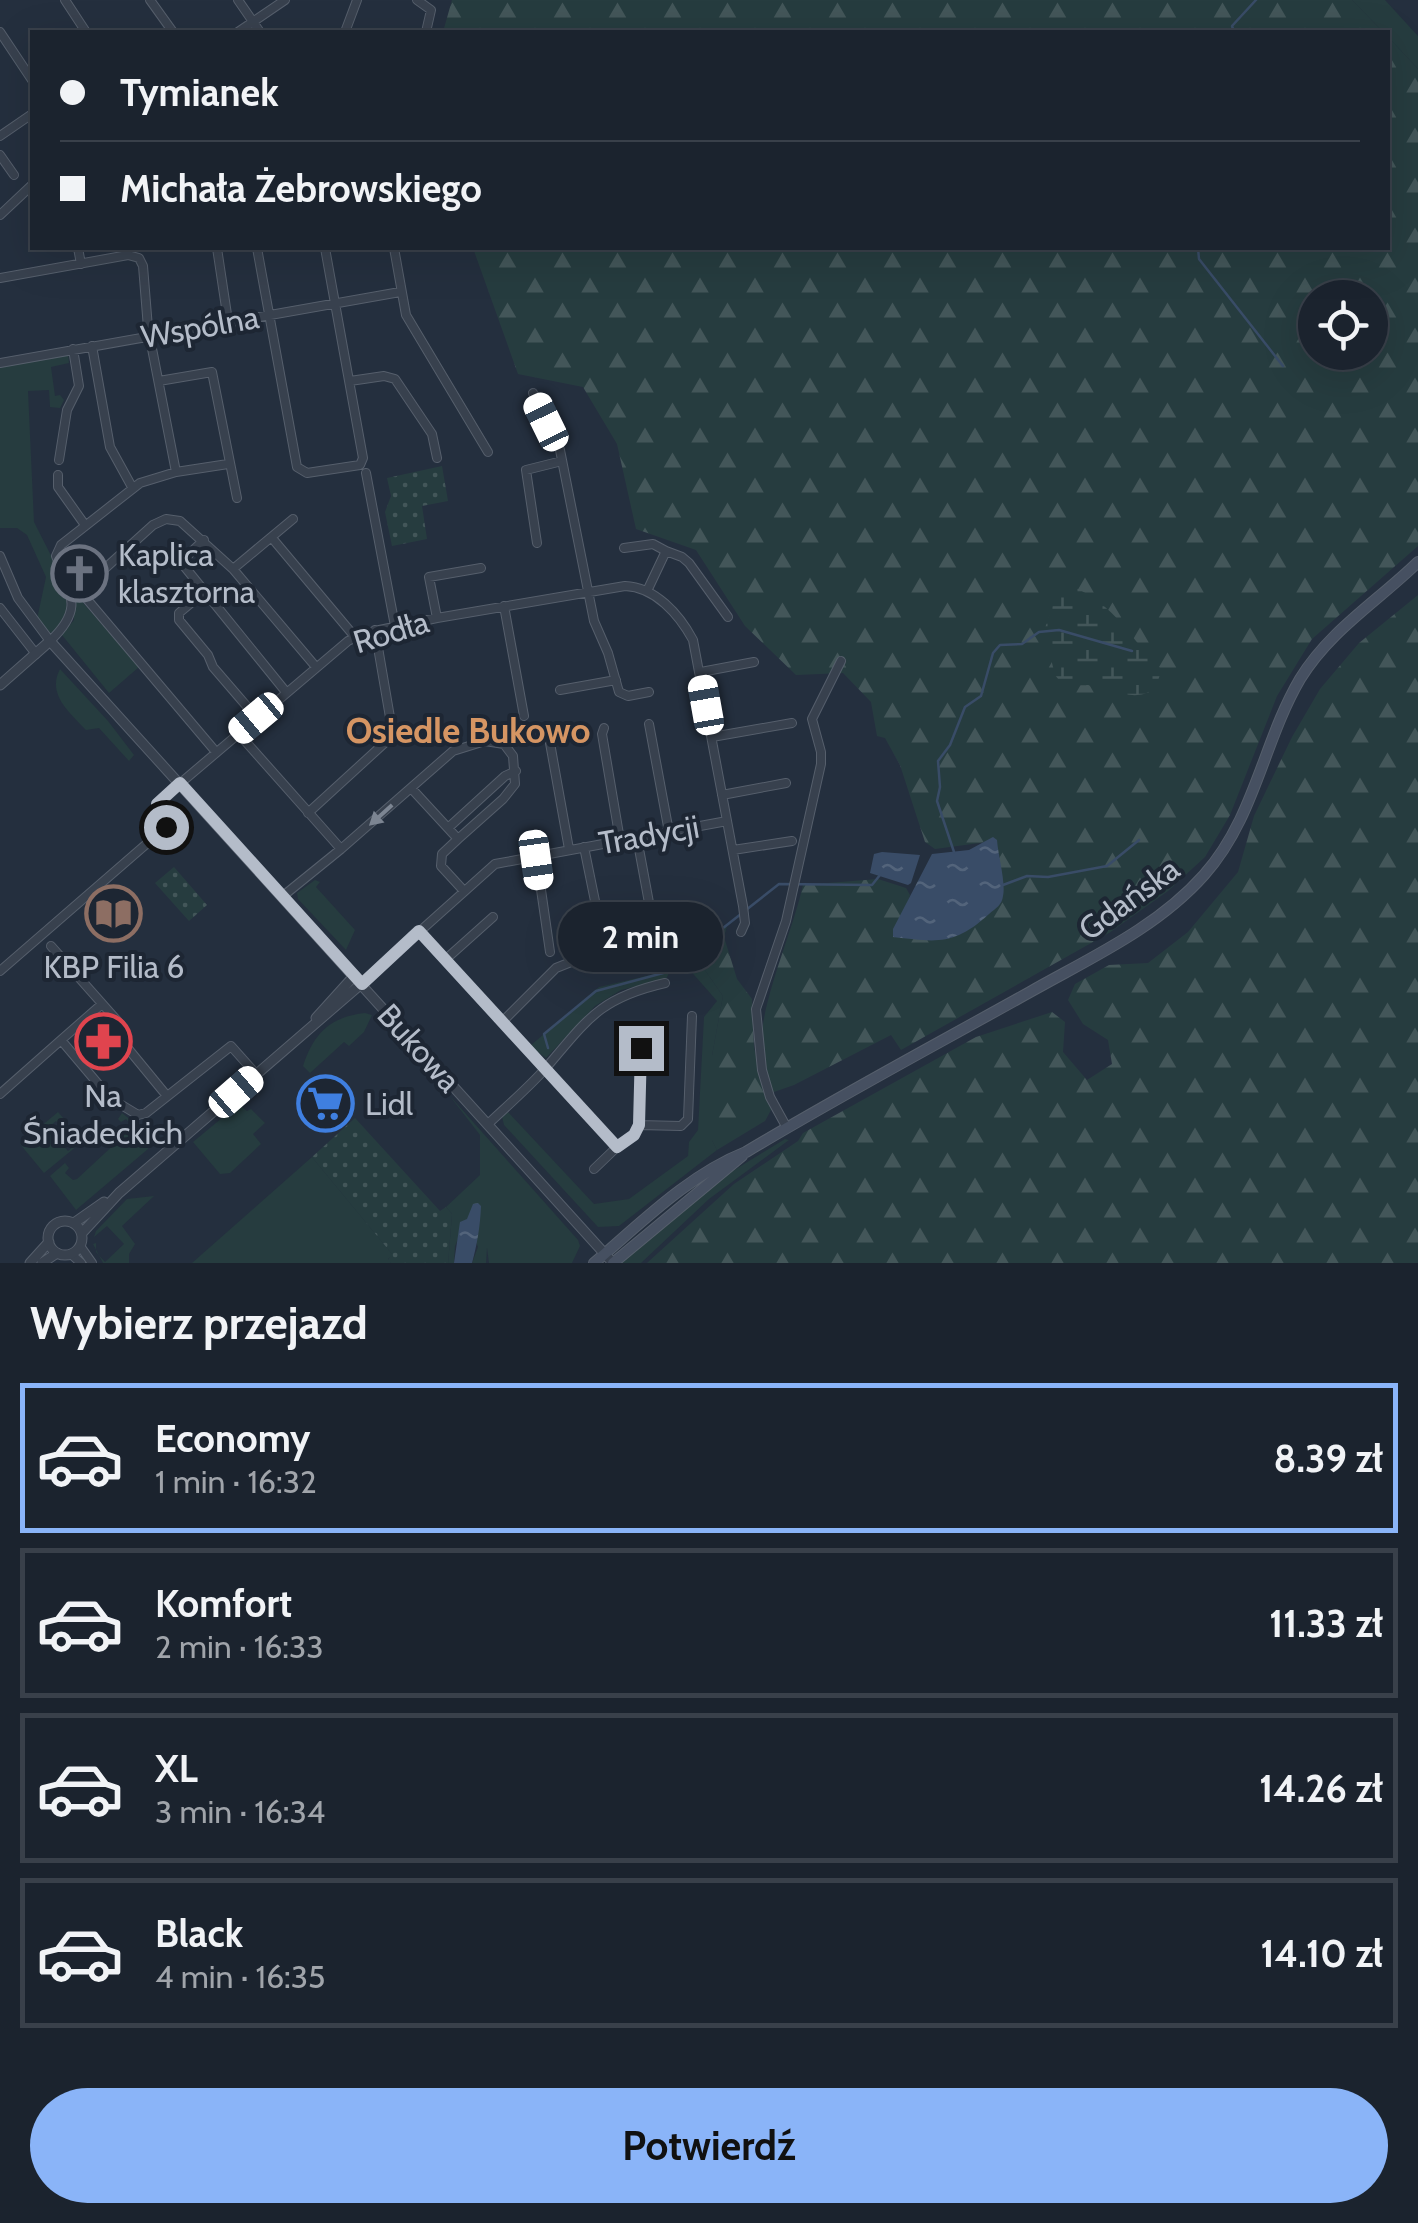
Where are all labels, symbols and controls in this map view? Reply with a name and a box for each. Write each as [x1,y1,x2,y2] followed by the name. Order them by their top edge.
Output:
[120,69,279,116] text: Tymianek
[120,165,482,212] text: Michała Żebrowskiego
[1298,280,1388,370] map controls
[1298,280,1388,370] button: locate
[138,297,262,356] street label: Wspólna
[519,388,573,456] car
[118,535,256,611] place label: Kaplica klasztorna
[49,543,109,603] church icon: Kaplica klasztorna
[348,601,434,661] street label: Rodła
[686,673,726,737] car
[223,687,289,749] car
[346,709,590,752] district label: Osiedle Bukowo
[369,803,394,825] one-way arrow
[144,805,189,850] route start
[596,807,702,862] street label: Tradycji
[517,828,555,892] car
[1071,849,1187,948] street label: Gdańska
[84,883,144,943] library icon: KBP Filia 6
[558,903,724,973] callout: 2 min
[602,917,679,956] text: 2 min
[43,947,185,986] place label: KBP Filia 6
[370,996,469,1100] street label: Bukowa
[73,1012,133,1072] pharmacy icon: Na Śniadeckich
[619,1026,664,1071] route end
[204,1061,268,1123] car
[296,1074,356,1134] supermarket icon: Lidl
[23,1076,183,1152] place label: Na Śniadeckich
[365,1084,414,1123] place label: Lidl
[30,1296,368,1350] text: Wybierz przejazd
[35,1413,125,1503] icon: car
[155,1415,310,1462] text: Economy
[1274,1435,1383,1482] text: 8.39 zł
[155,1462,317,1501] text: 1 min · 16:32
[35,1578,125,1668] icon: car
[155,1580,292,1627] text: Komfort
[1269,1600,1383,1647] text: 11.33 zł
[155,1627,324,1666] text: 2 min · 16:33
[35,1743,125,1833] icon: car
[155,1745,198,1792] text: XL
[1259,1765,1383,1812] text: 14.26 zł
[155,1792,325,1831] text: 3 min · 16:34
[35,1908,125,1998] icon: car
[155,1910,243,1957] text: Black
[1261,1930,1383,1977] text: 14.10 zł
[155,1957,325,1996] text: 4 min · 16:35
[30,2088,1388,2203] button: Potwierdź

